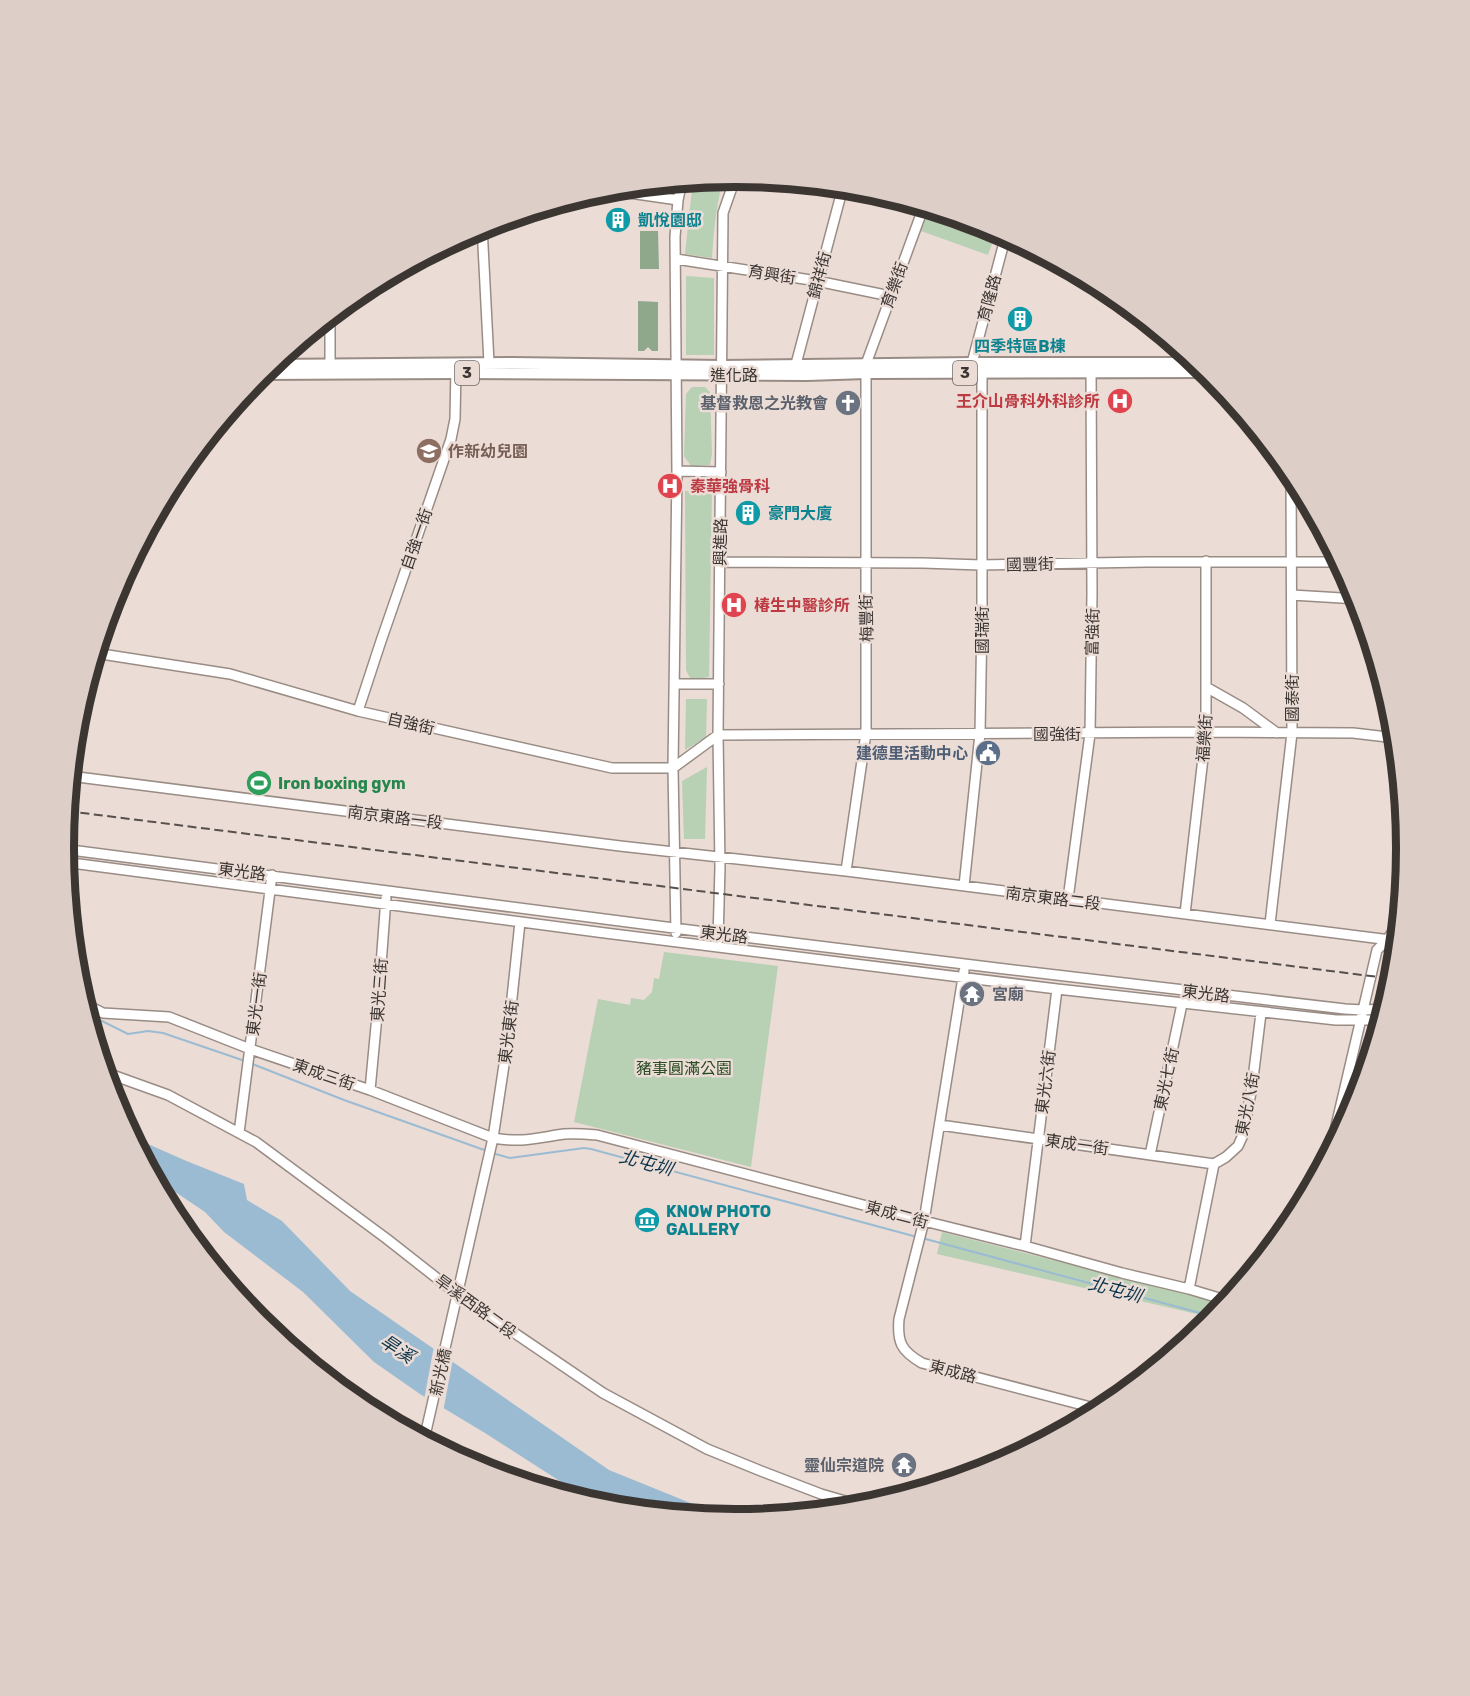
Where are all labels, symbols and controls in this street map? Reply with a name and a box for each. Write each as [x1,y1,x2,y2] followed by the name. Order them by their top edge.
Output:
[603,205,633,235] building icon: 凱悅園邸
[638,211,702,230] place label: 凱悅園邸
[804,249,835,301] street label: 錦祥街
[877,259,912,311] street label: 育樂街
[747,261,797,288] street label: 育興街
[974,272,1005,324] street label: 育隆路
[1005,304,1035,334] building icon: 四季特區B棟
[974,337,1066,356] place label: 四季特區B棟
[455,361,479,385] road number: 3
[953,361,977,385] road number: 3
[710,366,758,385] street label: 進化路
[1105,386,1135,416] hospital icon: 王介山骨科外科診所
[833,388,863,418] church icon: 基督救恩之光教會
[956,392,1100,411] place label: 王介山骨科外科診所
[700,394,828,413] place label: 基督救恩之光教會
[414,436,444,466] school or university icon: 作新幼兒園
[448,442,528,461] place label: 作新幼兒園
[655,471,685,501] hospital icon: 秦華強骨科
[690,477,770,496] place label: 秦華強骨科
[733,498,763,528] building icon: 豪門大廈
[768,504,832,523] place label: 豪門大廈
[397,506,436,573] street label: 自強一街
[711,518,730,566] street label: 興進路
[1006,555,1054,574] street label: 國豐街
[719,590,749,620] hospital icon: 椿生中醫診所
[857,594,876,642] street label: 梅豐街
[754,596,850,615] place label: 椿生中醫診所
[973,606,992,654] street label: 國瑞街
[1083,608,1102,656] street label: 富強街
[1283,674,1302,722] street label: 國泰街
[385,709,436,738] street label: 自強街
[1193,713,1216,763] street label: 福樂街
[1033,725,1081,744] street label: 國強街
[973,738,1003,768] public building icon: 建德里活動中心
[856,744,968,763] place label: 建德里活動中心
[244,768,274,798] sports icon: Iron boxing gym
[278,774,406,793] place label: Iron boxing gym
[346,802,444,833] street label: 南京東路一段
[217,859,267,884] street label: 東光路
[1004,883,1102,914] street label: 南京東路二段
[699,922,749,947] street label: 東光路
[368,957,391,1023] street label: 東光三街
[243,971,270,1037] street label: 東光一街
[957,979,987,1009] temple icon: 宮廟
[1181,981,1231,1006] street label: 東光路
[992,985,1024,1004] place label: 宮廟
[495,999,522,1065] street label: 東光東街
[1151,1046,1182,1112] street label: 東光七街
[1032,1049,1059,1115] street label: 東光六街
[290,1055,357,1094] street label: 東成三街
[636,1059,732,1078] park label: 豬事圓滿公園
[1232,1071,1263,1137] street label: 東光八街
[1044,1131,1110,1158] street label: 東成一街
[617,1145,678,1181] water label: 北屯圳
[863,1197,930,1232] street label: 東成二街
[666,1202,771,1239] place label: KNOW PHOTO GALLERY
[632,1205,662,1235] museum icon: KNOW PHOTO GALLERY
[431,1271,520,1342] street label: 旱溪西路二段
[1086,1272,1147,1308] water label: 北屯圳
[376,1330,421,1370] water label: 旱溪
[426,1347,455,1398] street label: 新光橋
[927,1356,979,1387] street label: 東成路
[889,1450,919,1480] temple icon: 靈仙宗道院
[804,1456,884,1475] place label: 靈仙宗道院

